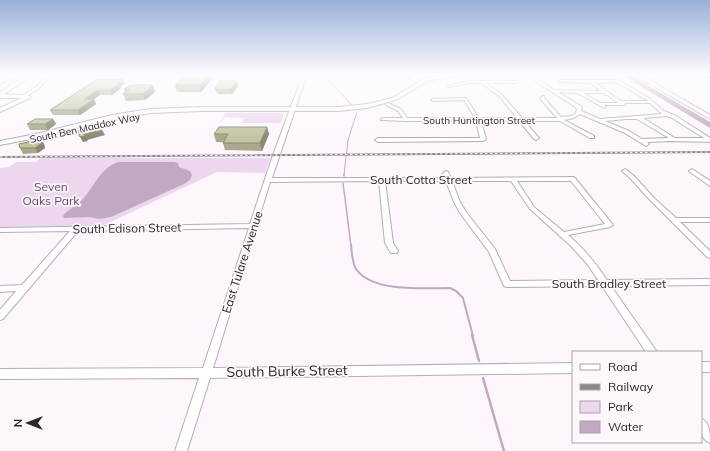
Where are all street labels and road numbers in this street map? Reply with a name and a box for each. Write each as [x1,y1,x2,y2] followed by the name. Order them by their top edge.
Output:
[29,110,142,146] street label: South Ben Maddox Way
[423,114,536,127] street label: South Huntington Street
[370,172,472,187] street label: South Cotta Street
[218,209,266,315] street label: East Tulare Avenue
[72,220,182,236] street label: South Edison Street
[552,276,666,291] street label: South Bradley Street
[226,361,348,381] street label: South Burke Street

